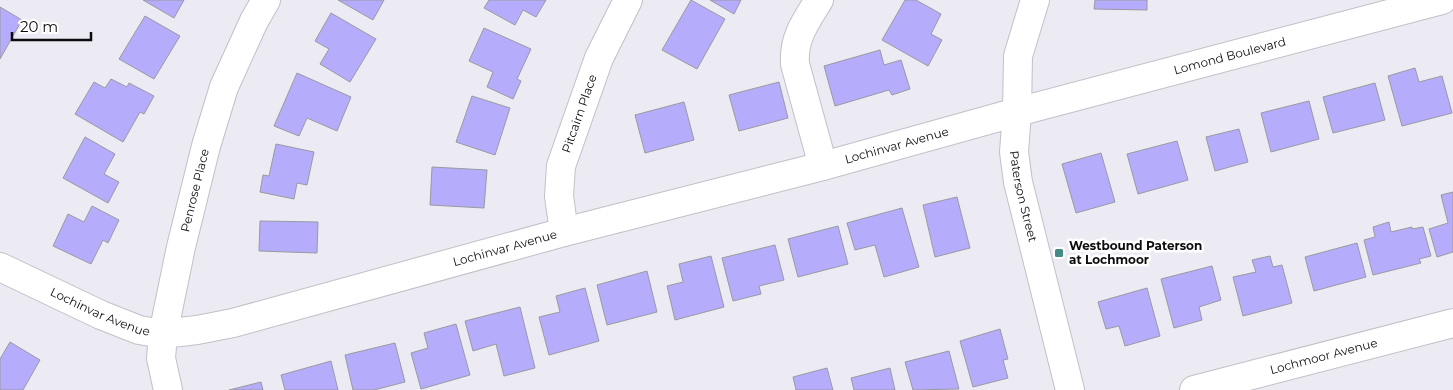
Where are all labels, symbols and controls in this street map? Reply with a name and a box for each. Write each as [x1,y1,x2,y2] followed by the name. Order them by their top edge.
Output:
[12,10,91,42] scale bar
[20,17,58,36] text: 20 m
[1172,33,1287,77] street label: Lomond Boulevard
[558,72,600,155] street label: Pitcairn Place
[843,123,950,167] street label: Lochinvar Avenue
[177,147,212,233] street label: Penrose Place
[1007,150,1041,244] street label: Paterson Street
[451,226,559,269] street label: Lochinvar Avenue
[1069,238,1202,267] place label: Westbound Paterson at Lochmoor
[1053,247,1065,259] marker: Westbound Paterson at Lochmoor
[48,284,151,339] street label: Lochinvar Avenue
[1268,335,1379,377] street label: Lochmoor Avenue

